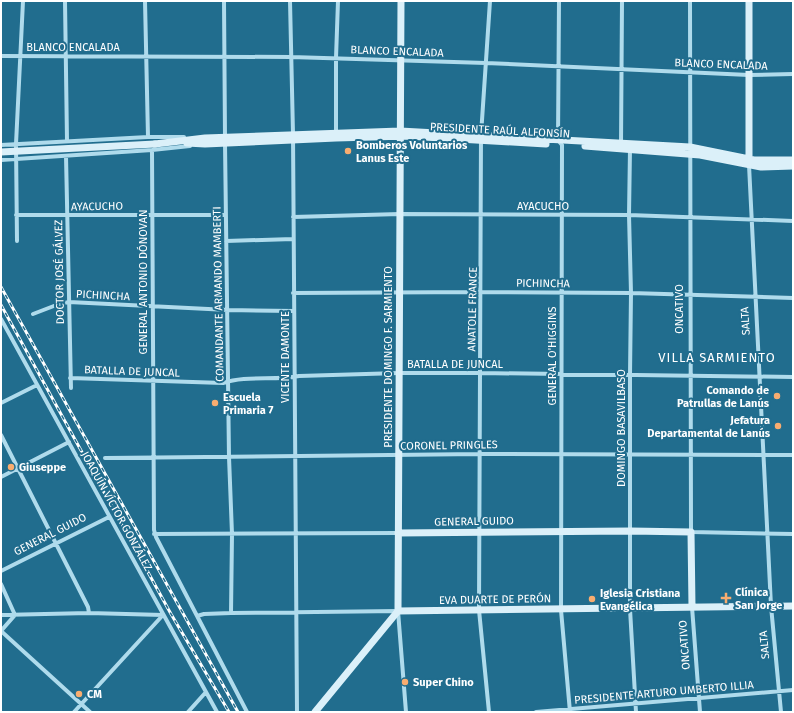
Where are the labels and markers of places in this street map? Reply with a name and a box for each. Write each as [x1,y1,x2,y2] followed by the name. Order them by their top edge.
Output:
[356,139,468,165] place label: Bomberos Voluntarios Lanus Este
[343,146,353,156] marker: Bomberos Voluntarios Lanus Este
[677,384,770,410] place label: Comando de Patrullas de Lanús
[223,391,274,417] place label: Escuela Primaria 7
[772,391,782,401] marker: Comando de Patrullas de Lanús
[210,398,220,408] marker: Escuela Primaria 7
[647,414,771,440] place label: Jefatura Departamental de Lanús
[773,421,783,431] marker: Jefatura Departamental de Lanús
[19,461,66,474] place label: Giuseppe
[6,462,16,472] marker: Giuseppe
[735,586,782,612] place label: Clínica San Jorge
[600,587,680,613] place label: Iglesia Cristiana Evangélica
[720,592,732,604] marker: Clínica San Jorge
[587,594,597,604] marker: Iglesia Cristiana Evangélica
[413,676,474,689] place label: Super Chino
[400,677,410,687] marker: Super Chino
[87,688,102,701] place label: CM
[74,689,84,699] marker: CM

